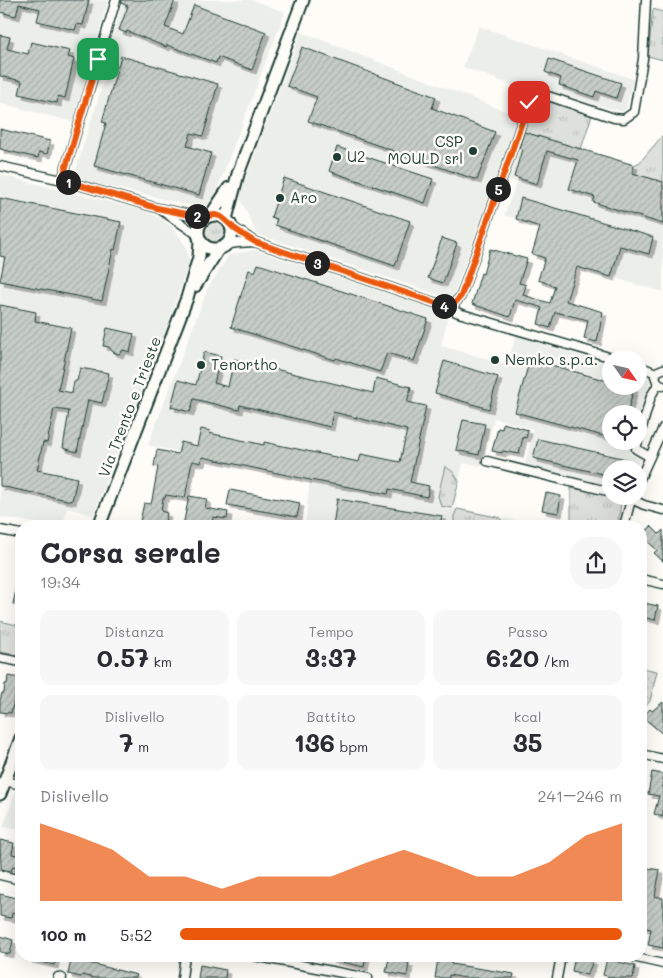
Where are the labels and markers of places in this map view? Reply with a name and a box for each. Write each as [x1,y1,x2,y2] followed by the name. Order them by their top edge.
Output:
[77,38,119,80] pin
[508,81,550,123] pin
[388,131,463,168] place label: CSP MOULD srl
[467,145,479,157] marker: CSP MOULD srl
[347,146,365,166] place label: U2
[331,151,343,163] marker: U2
[56,170,80,194] pin: 1
[486,176,510,202] pin: 5
[290,187,317,207] place label: Aro
[274,192,286,204] marker: Aro
[184,204,210,228] pin: 2
[304,250,330,276] pin: 3
[432,294,456,318] pin: 4
[505,349,598,369] place label: Nemko s.p.a.
[211,354,277,374] place label: Tenortho
[489,354,501,366] marker: Nemko s.p.a.
[195,359,207,371] marker: Tenortho

